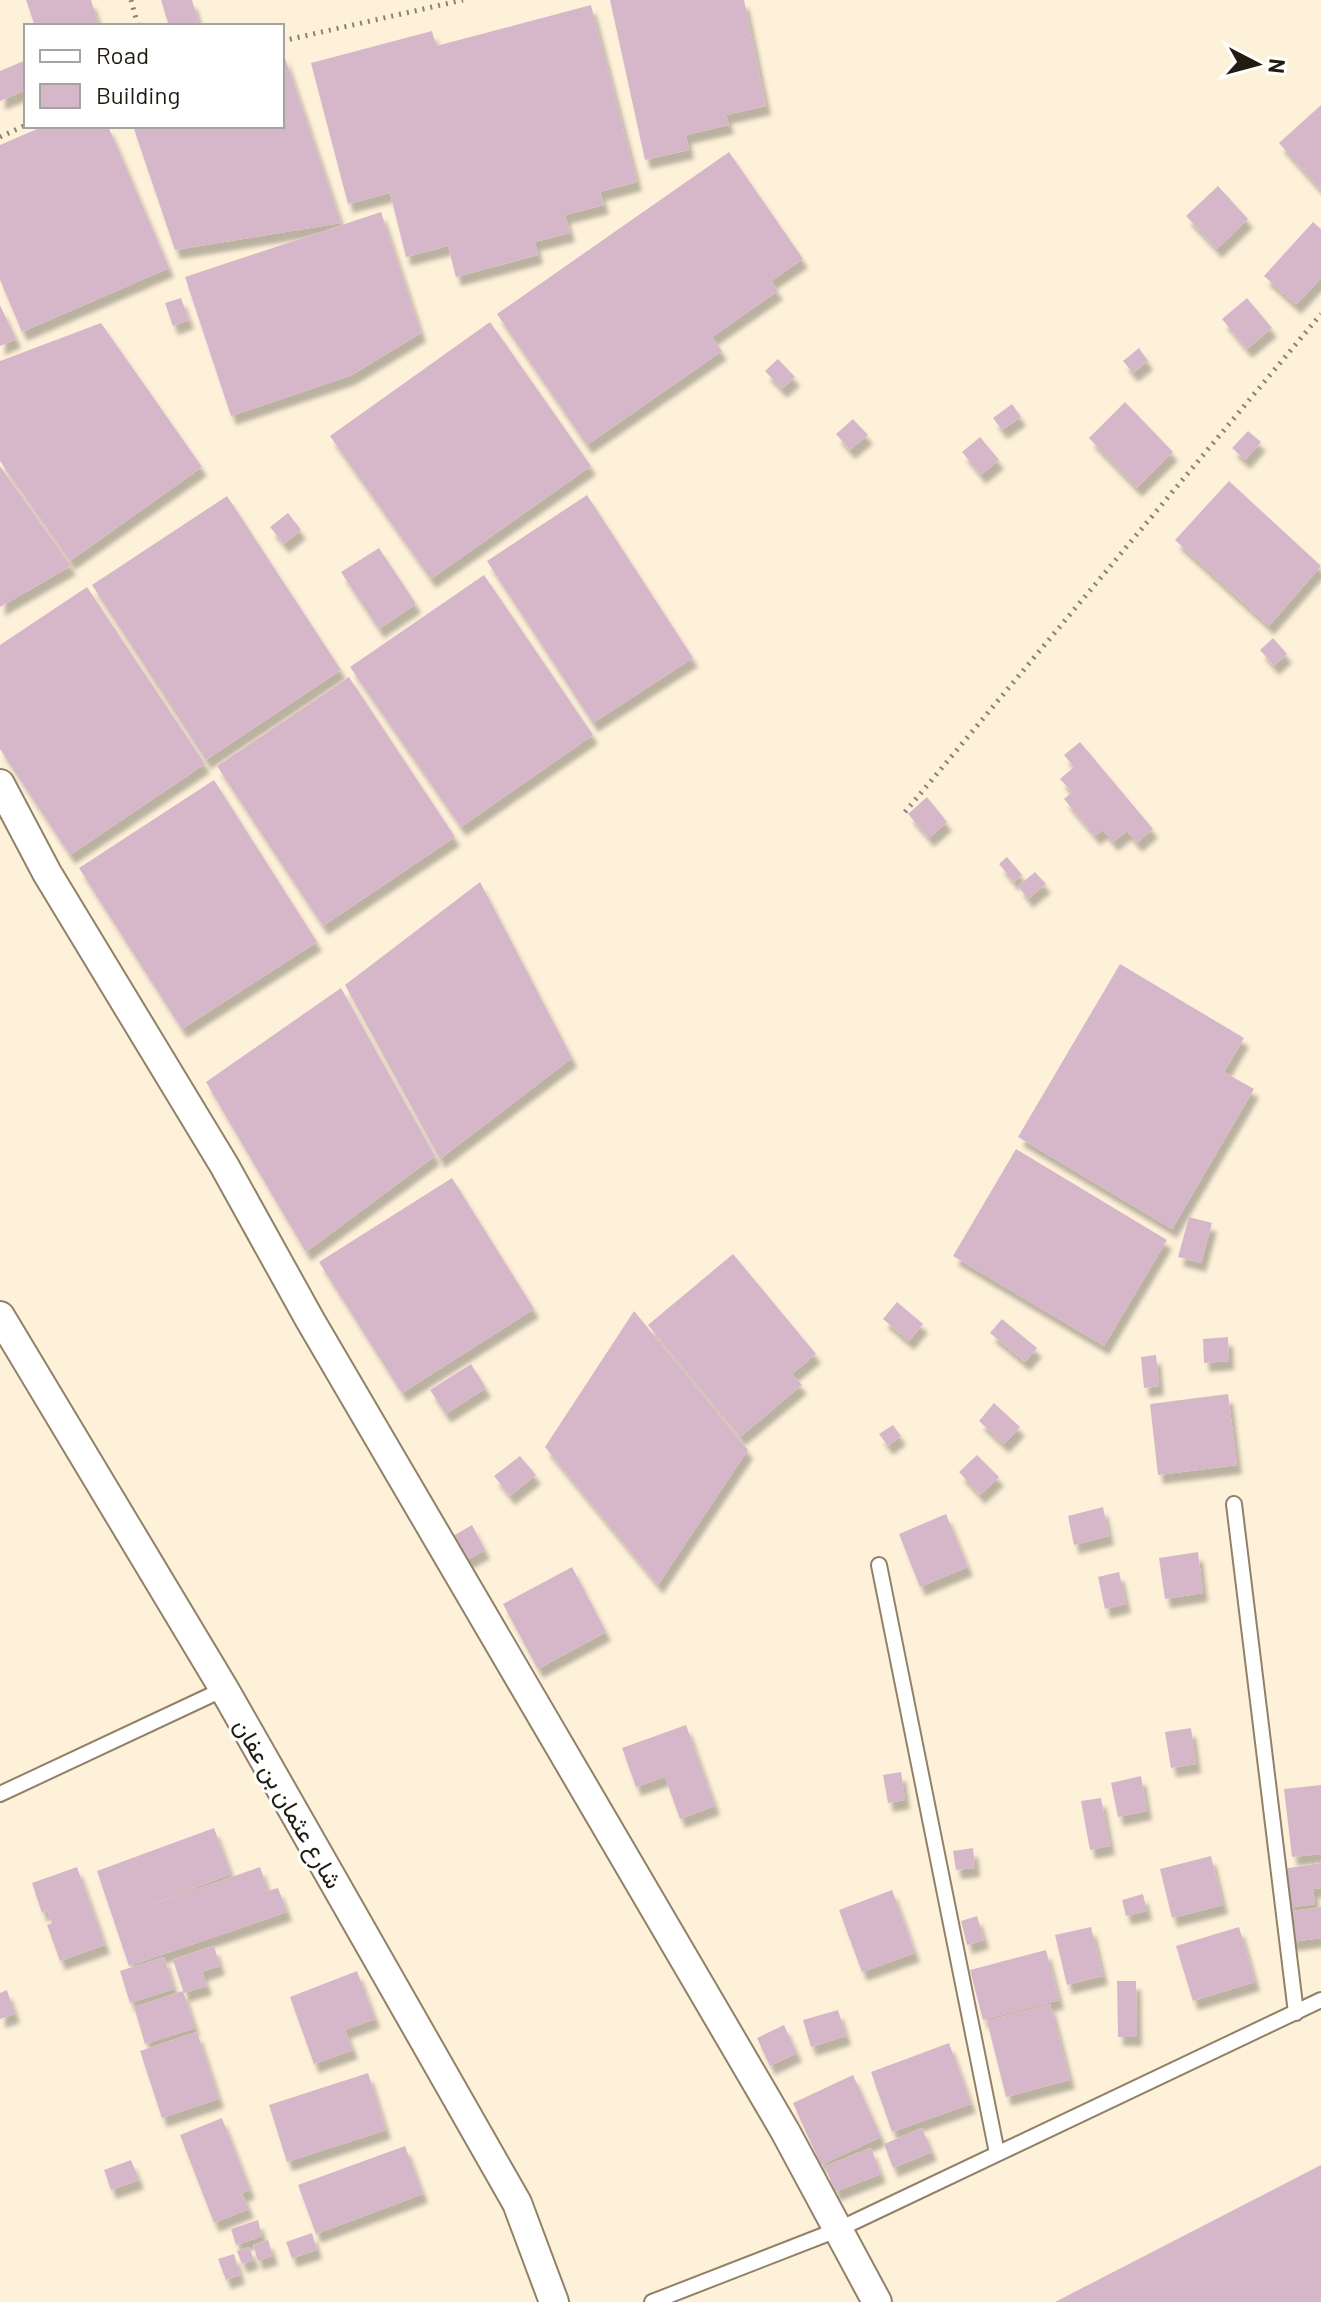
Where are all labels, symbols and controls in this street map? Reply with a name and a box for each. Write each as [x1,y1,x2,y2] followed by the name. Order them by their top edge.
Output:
[24,24,284,128] legend
[1217,24,1297,104] north arrow
[96,40,149,69] text: Road
[1264,58,1292,75] text: N
[96,80,180,109] text: Building
[226,1713,349,1895] street label: شارع عثمان بن عفان

